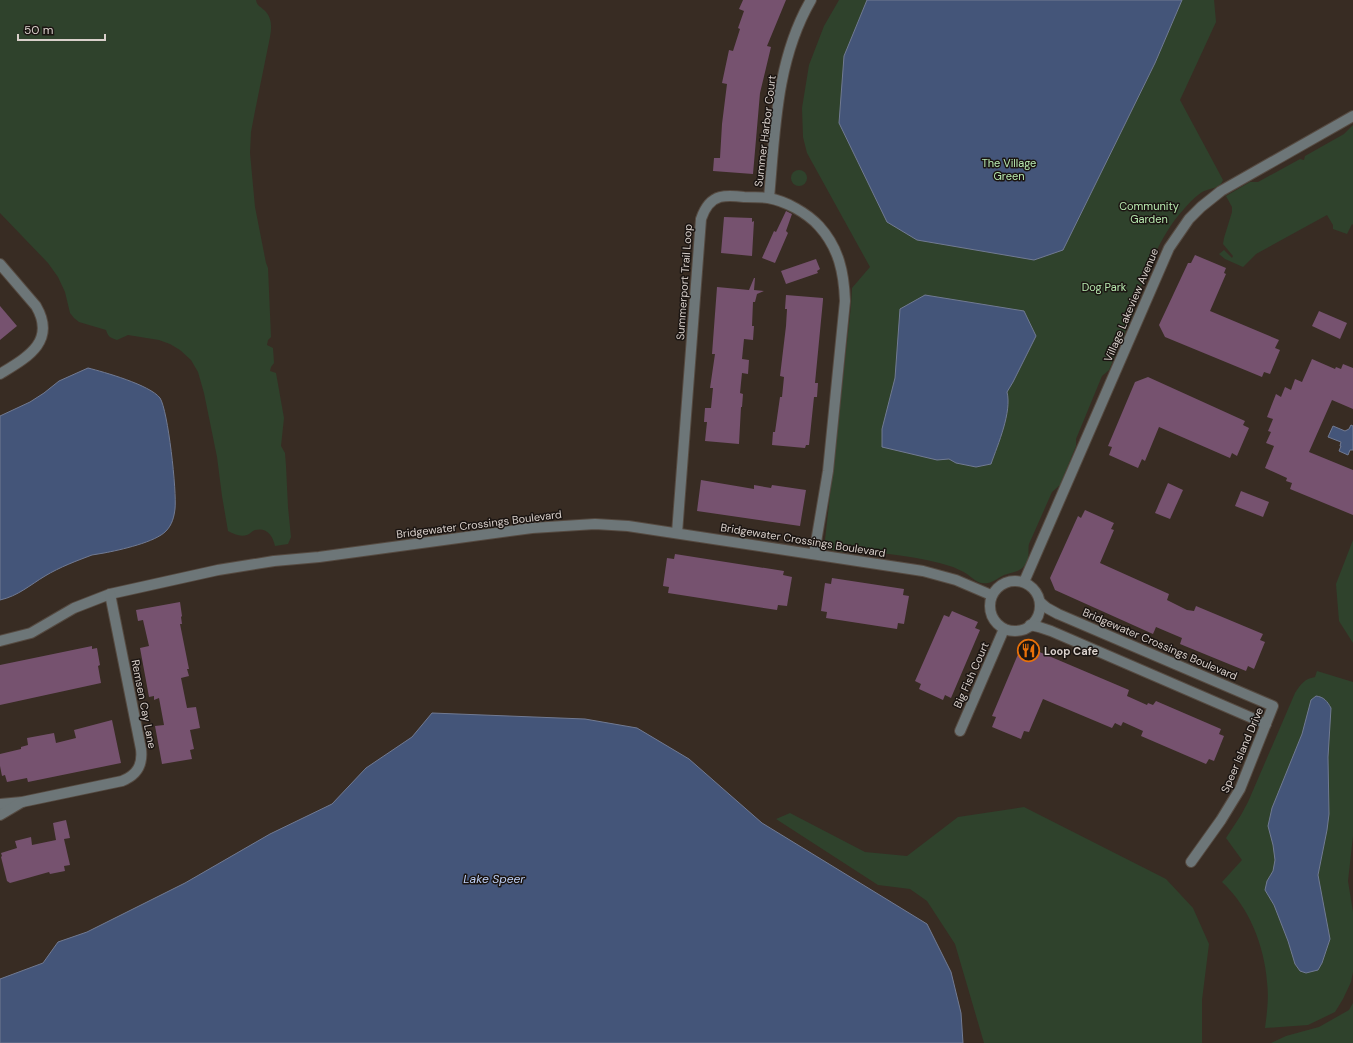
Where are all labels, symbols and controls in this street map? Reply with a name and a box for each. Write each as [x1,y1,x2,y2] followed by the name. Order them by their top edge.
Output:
[18,16,105,42] scale bar
[24,22,53,38] text: 50 m
[751,74,779,188] street label: Summer Harbor Court
[982,156,1036,183] park label: The Village Green
[1119,199,1179,226] park label: Community Garden
[673,223,695,341] street label: Summerport Trail Loop
[1101,246,1161,364] street label: Village Lakeview Avenue
[1082,280,1127,294] park label: Dog Park
[395,507,563,541] street label: Bridgewater Crossings Boulevard
[720,520,887,560] street label: Bridgewater Crossings Boulevard
[1081,605,1240,683] street label: Bridgewater Crossings Boulevard
[1015,638,1041,664] restaurant icon: Loop Cafe
[950,640,992,710] street label: Big Fish Court
[1044,644,1099,658] place label: Loop Cafe
[129,658,159,750] street label: Remsen Cay Lane
[1218,705,1266,795] street label: Speer Island Drive
[463,871,525,887] water label: Lake Speer

